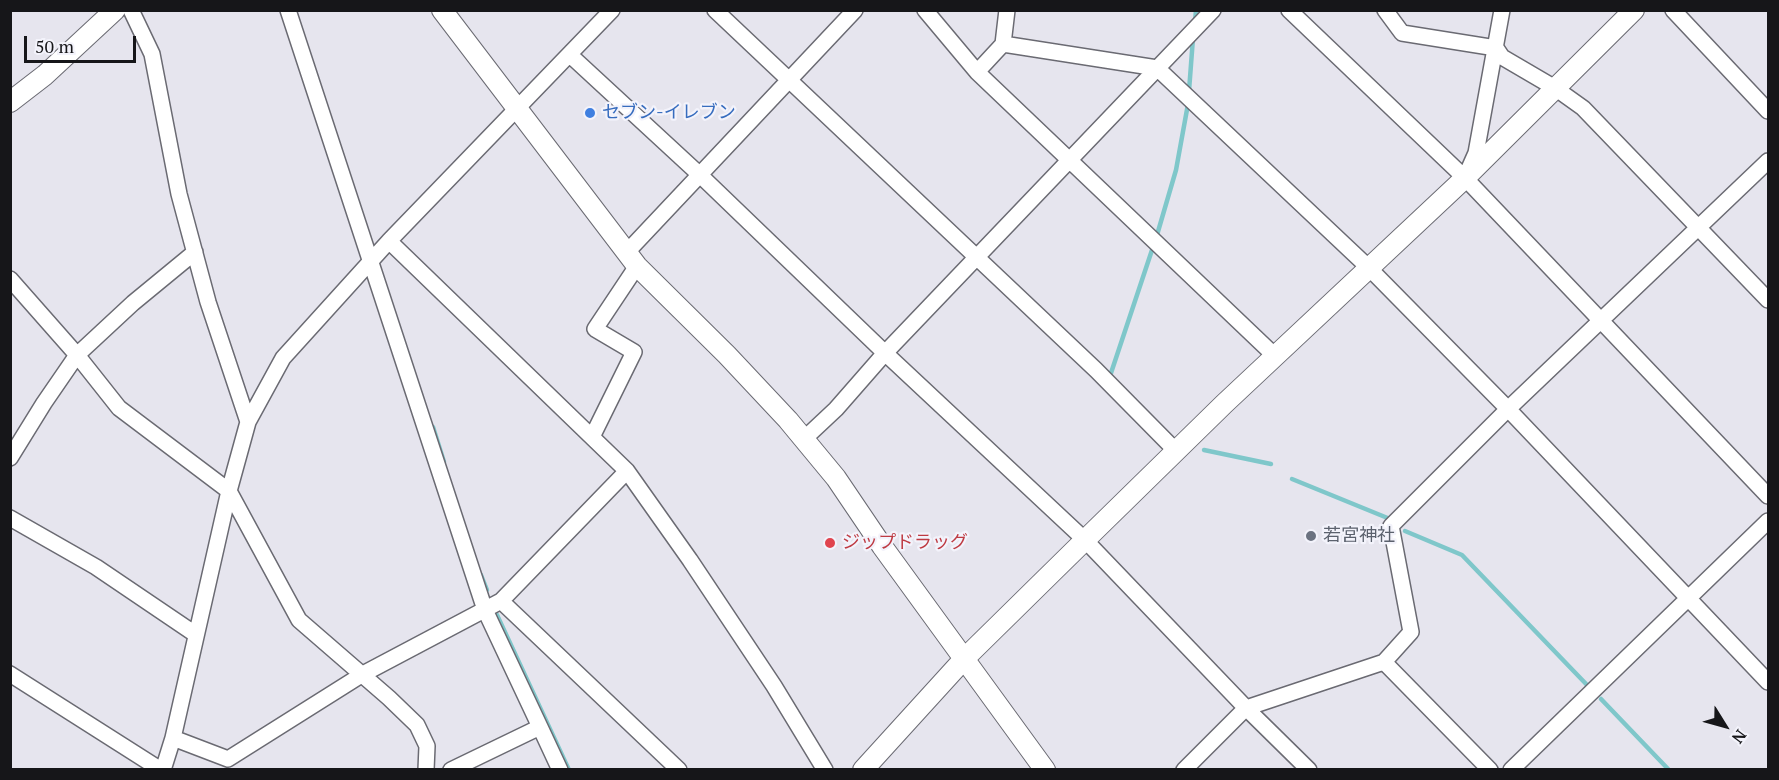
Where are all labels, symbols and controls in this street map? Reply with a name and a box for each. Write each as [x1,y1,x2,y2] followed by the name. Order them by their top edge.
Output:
[27,24,140,62] scale bar
[35,34,74,58] text: 50 m
[602,102,736,124] place label: セブン-イレブン
[583,106,597,120] marker: セブン-イレブン
[1323,525,1395,547] place label: 若宮神社
[1304,529,1318,543] marker: 若宮神社
[842,532,968,554] place label: ジップドラッグ
[823,536,837,550] marker: ジップドラッグ
[1695,696,1755,756] north arrow
[1727,725,1752,748] text: N

